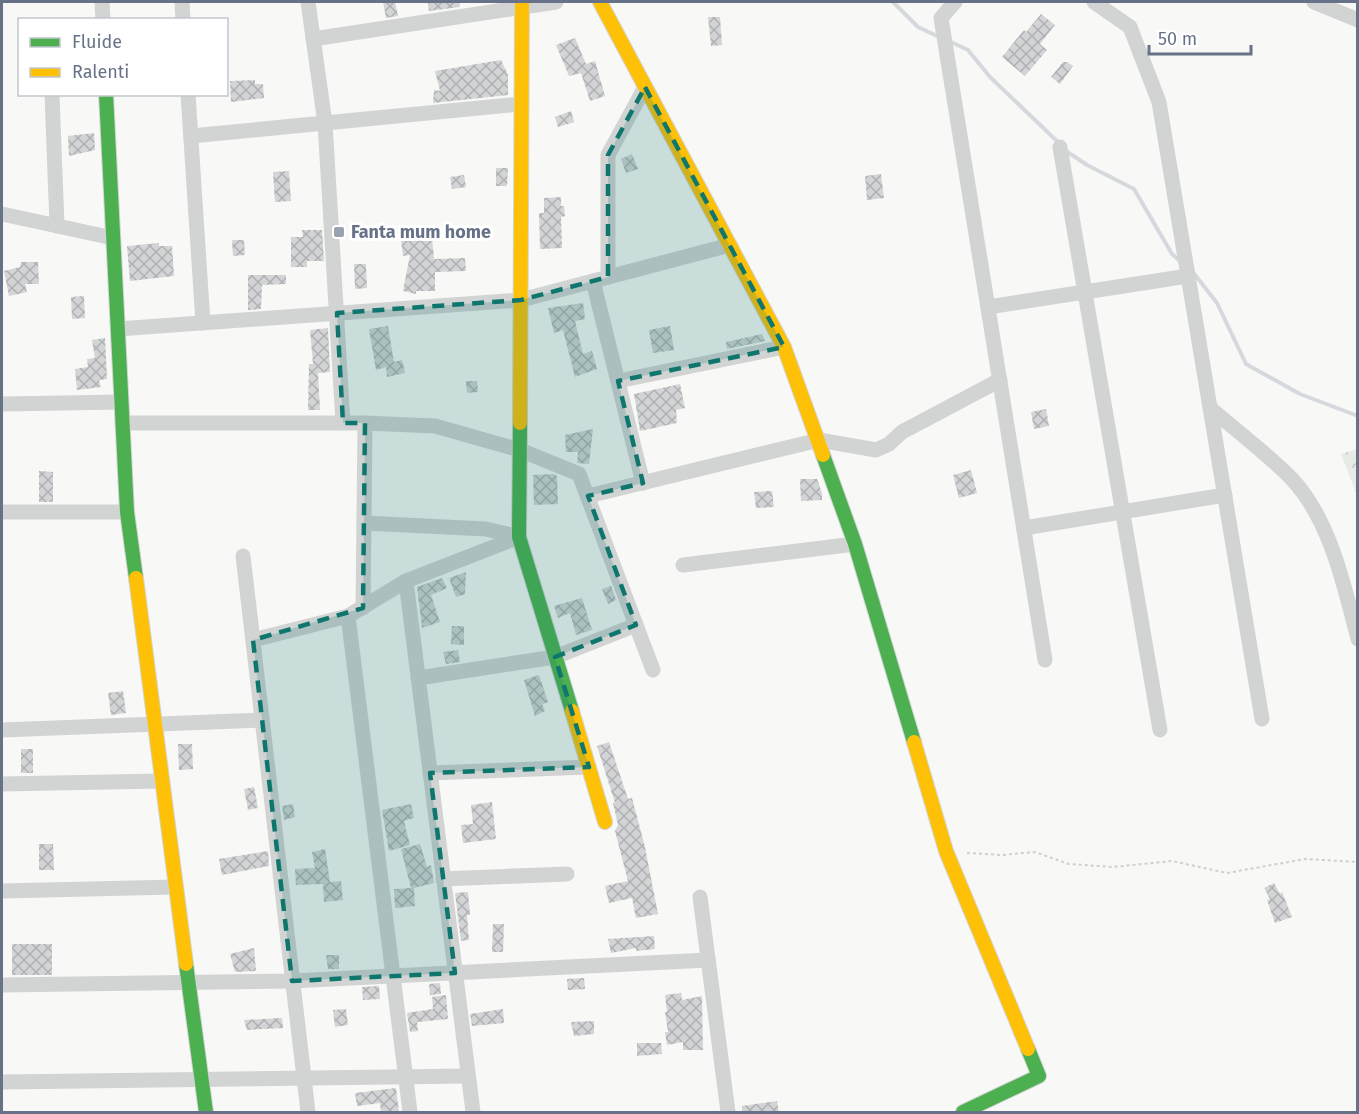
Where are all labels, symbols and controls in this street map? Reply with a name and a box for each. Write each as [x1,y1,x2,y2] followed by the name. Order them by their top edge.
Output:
[18,18,228,96] legend
[1149,18,1251,56] scale bar
[1158,28,1197,50] text: 50 m
[72,31,122,53] text: Fluide
[72,61,129,83] text: Ralenti
[351,221,491,243] place label: Fanta mum home
[332,225,346,239] marker: Fanta mum home

